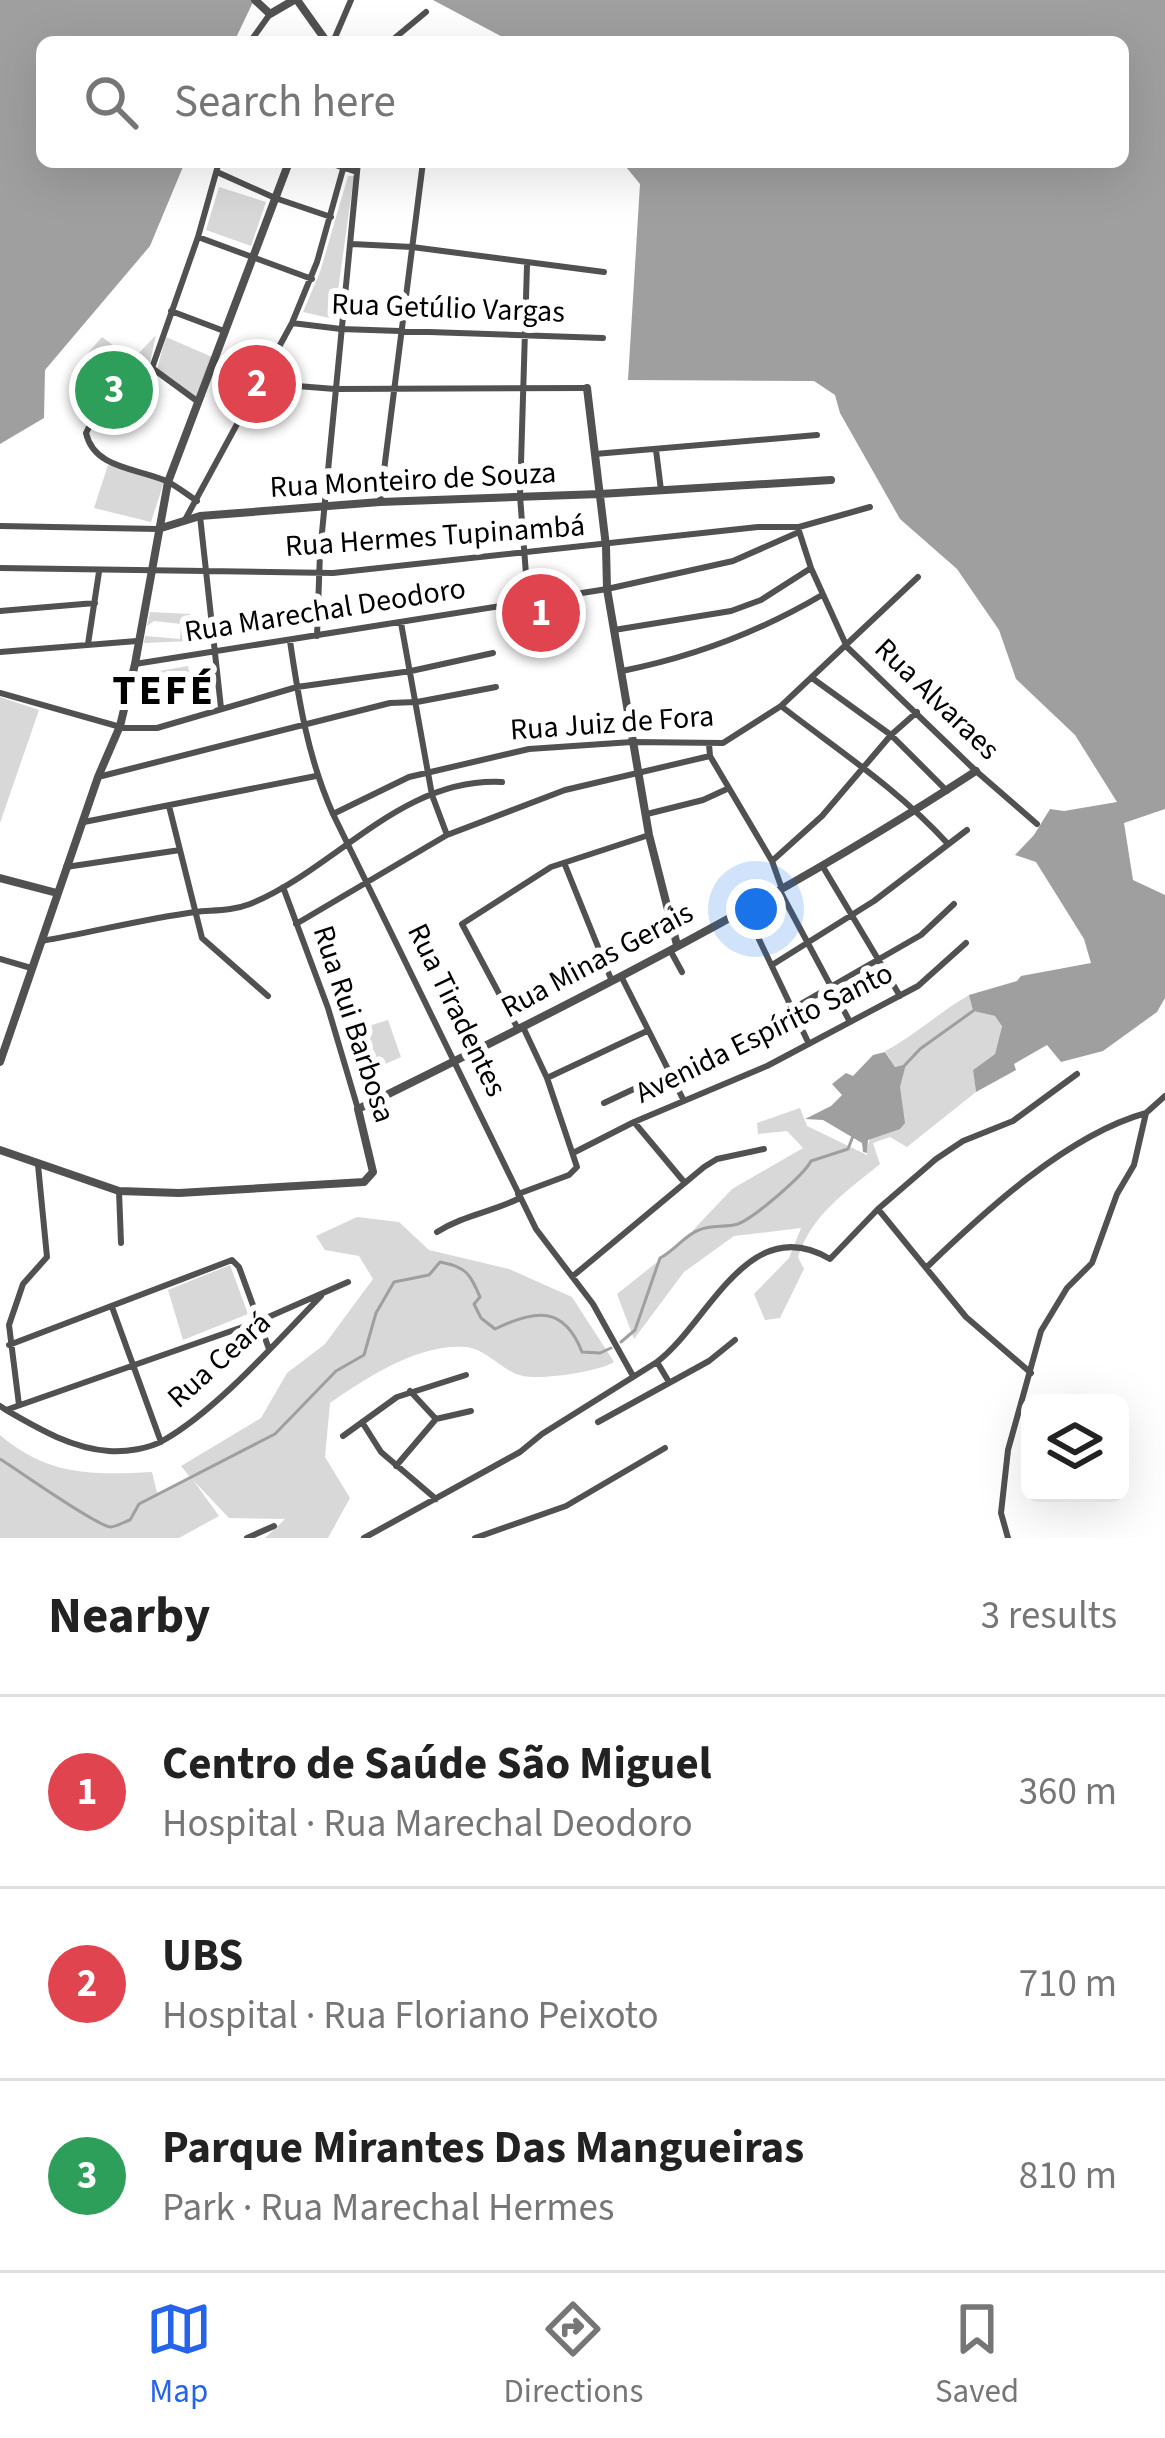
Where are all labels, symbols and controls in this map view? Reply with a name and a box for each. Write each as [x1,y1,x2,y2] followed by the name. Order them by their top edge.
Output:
[36,36,1129,168] search box
[78,69,144,135] icon: search
[174,70,396,134] text: Search here
[330,282,566,334] street label: Rua Getúlio Vargas
[218,339,296,429] pin: 2
[75,345,153,435] pin: 3
[269,451,557,509] street label: Rua Monteiro de Souza
[284,504,586,568] street label: Rua Hermes Tupinambá
[181,567,469,653] street label: Rua Marechal Deodoro
[502,568,580,658] pin: 1
[865,628,1009,770] street label: Rua Alvaraes
[112,661,216,721] district label: TEFÉ
[509,694,715,752] street label: Rua Juiz de Fora
[726,879,786,939] your location
[493,891,701,1029] street label: Rua Minas Gerais
[396,916,518,1104] street label: Rua Tiradentes
[302,920,406,1128] street label: Rua Rui Barbosa
[628,952,900,1114] street label: Avenida Espírito Santo
[158,1302,280,1418] street label: Rua Ceará
[1021,1394,1129,1502] map controls
[1021,1394,1129,1502] button: layers
[48,1580,210,1652] text: Nearby
[981,1588,1117,1644] text: 3 results
[162,1732,712,1796] text: Centro de Saúde São Miguel
[77,1764,97,1820] text: 1
[1019,1764,1117,1820] text: 360 m
[162,1796,693,1852] text: Hospital · Rua Marechal Deodoro
[162,1924,243,1988] text: UBS
[77,1956,97,2012] text: 2
[1019,1956,1117,2012] text: 710 m
[162,1988,659,2044] text: Hospital · Rua Floriano Peixoto
[162,2116,804,2180] text: Parque Mirantes Das Mangueiras
[77,2148,97,2204] text: 3
[1019,2148,1117,2204] text: 810 m
[162,2180,614,2236] text: Park · Rua Marechal Hermes
[146,2296,212,2415] tab: Map
[504,2296,643,2415] tab: Directions
[935,2296,1019,2415] tab: Saved

